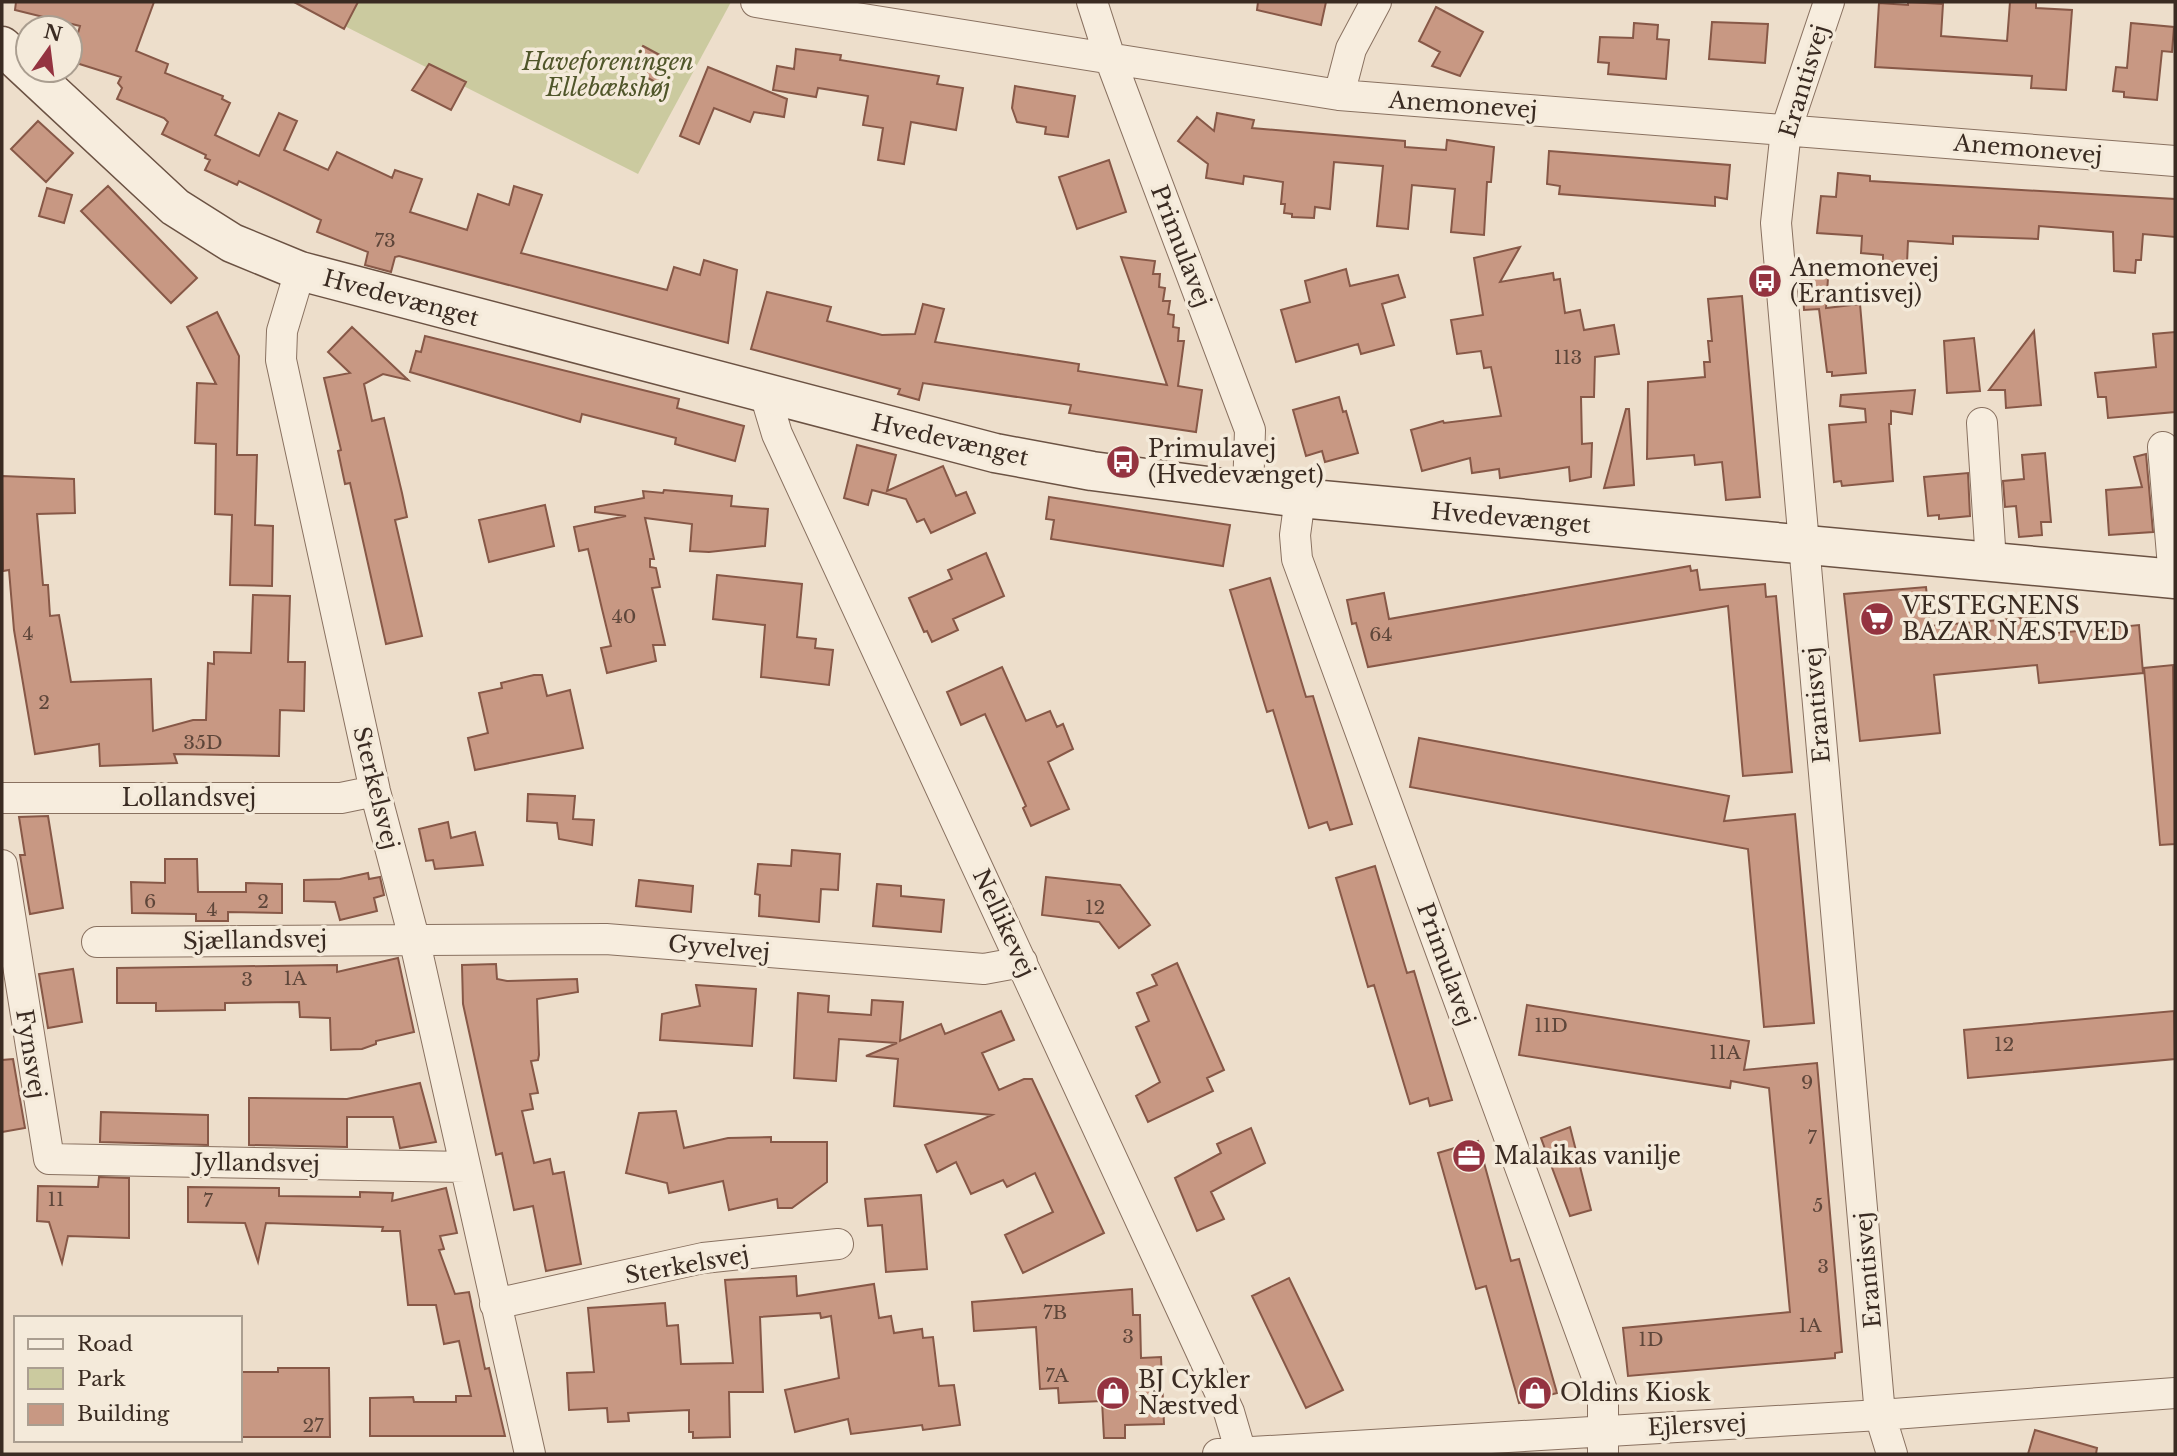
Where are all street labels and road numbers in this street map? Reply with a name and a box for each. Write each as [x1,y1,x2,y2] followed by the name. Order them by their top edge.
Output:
[1774,21,1834,141] street label: Erantisvej
[1387,86,1538,124] street label: Anemonevej
[1952,128,2103,169] street label: Anemonevej
[1145,181,1217,311] street label: Primulavej
[320,264,482,332] street label: Hvedevænget
[869,408,1032,472] street label: Hvedevænget
[1430,497,1592,539] street label: Hvedevænget
[1798,646,1836,764] street label: Erantisvej
[347,724,405,852] street label: Sterkelsvej
[122,784,256,812] street label: Lollandsvej
[967,865,1041,981] street label: Nellikevej
[1411,899,1481,1029] street label: Primulavej
[183,925,327,955] street label: Sjællandsvej
[667,930,771,966] street label: Gyvelvej
[10,1007,52,1101] street label: Fynsvej
[191,1148,320,1178] street label: Jyllandsvej
[1849,1211,1887,1329] street label: Erantisvej
[623,1240,751,1290] street label: Sterkelsvej
[1647,1408,1747,1442] street label: Ejlersvej

